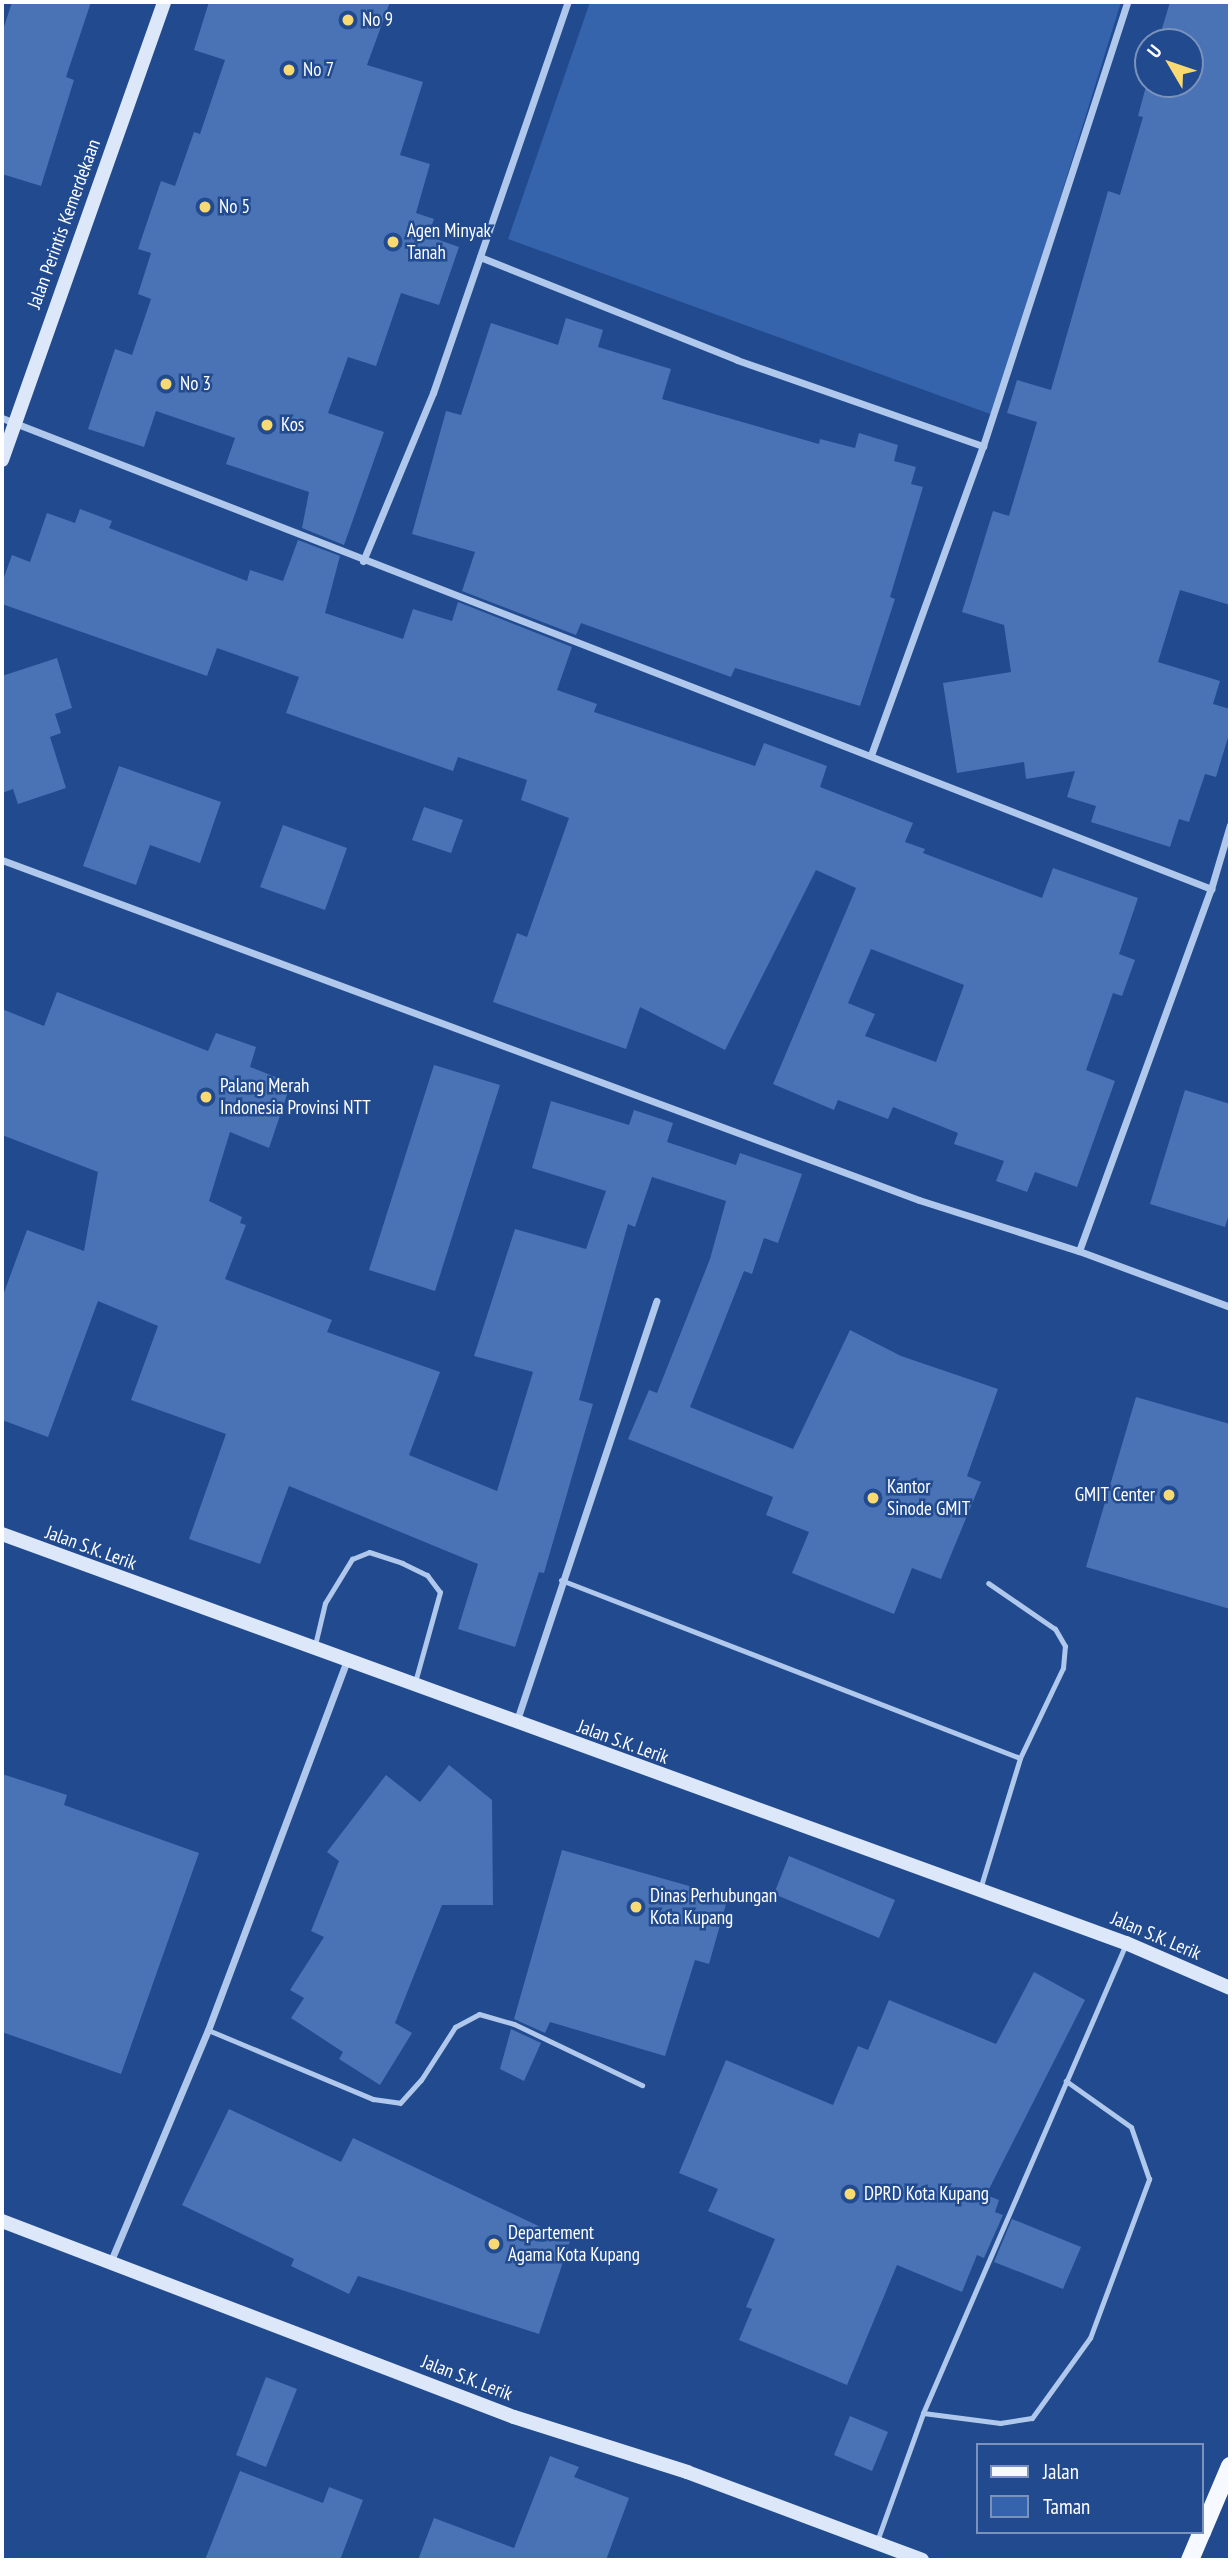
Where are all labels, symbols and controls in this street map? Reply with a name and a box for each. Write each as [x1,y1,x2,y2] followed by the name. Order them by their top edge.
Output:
[362,9,393,31] place label: No 9
[340,12,356,28] marker: No 9
[1134,28,1204,98] north arrow
[1142,40,1167,62] text: U
[303,59,334,81] place label: No 7
[281,62,297,78] marker: No 7
[23,136,105,312] street label: Jalan Perintis Kemerdekaan
[219,196,250,218] place label: No 5
[197,199,213,215] marker: No 5
[407,220,491,264] place label: Agen Minyak Tanah
[385,234,401,250] marker: Agen Minyak Tanah
[180,373,211,395] place label: No 3
[158,376,174,392] marker: No 3
[281,414,304,436] place label: Kos
[259,417,275,433] marker: Kos
[220,1075,371,1119] place label: Palang Merah Indonesia Provinsi NTT
[198,1089,214,1105] marker: Palang Merah Indonesia Provinsi NTT
[887,1476,970,1520] place label: Kantor Sinode GMIT
[1074,1484,1155,1506] place label: GMIT Center
[1161,1487,1177,1503] marker: GMIT Center
[865,1490,881,1506] marker: Kantor Sinode GMIT
[42,1521,140,1575] street label: Jalan S.K. Lerik
[574,1715,672,1769] street label: Jalan S.K. Lerik
[650,1885,777,1929] place label: Dinas Perhubungan Kota Kupang
[628,1899,644,1915] marker: Dinas Perhubungan Kota Kupang
[1107,1907,1205,1965] street label: Jalan S.K. Lerik
[864,2183,989,2205] place label: DPRD Kota Kupang
[842,2186,858,2202] marker: DPRD Kota Kupang
[508,2222,640,2266] place label: Departement Agama Kota Kupang
[486,2236,502,2252] marker: Departement Agama Kota Kupang
[418,2350,516,2406] street label: Jalan S.K. Lerik
[976,2443,1204,2534] legend
[1043,2458,1079,2485] text: Jalan
[1043,2493,1090,2520] text: Taman

